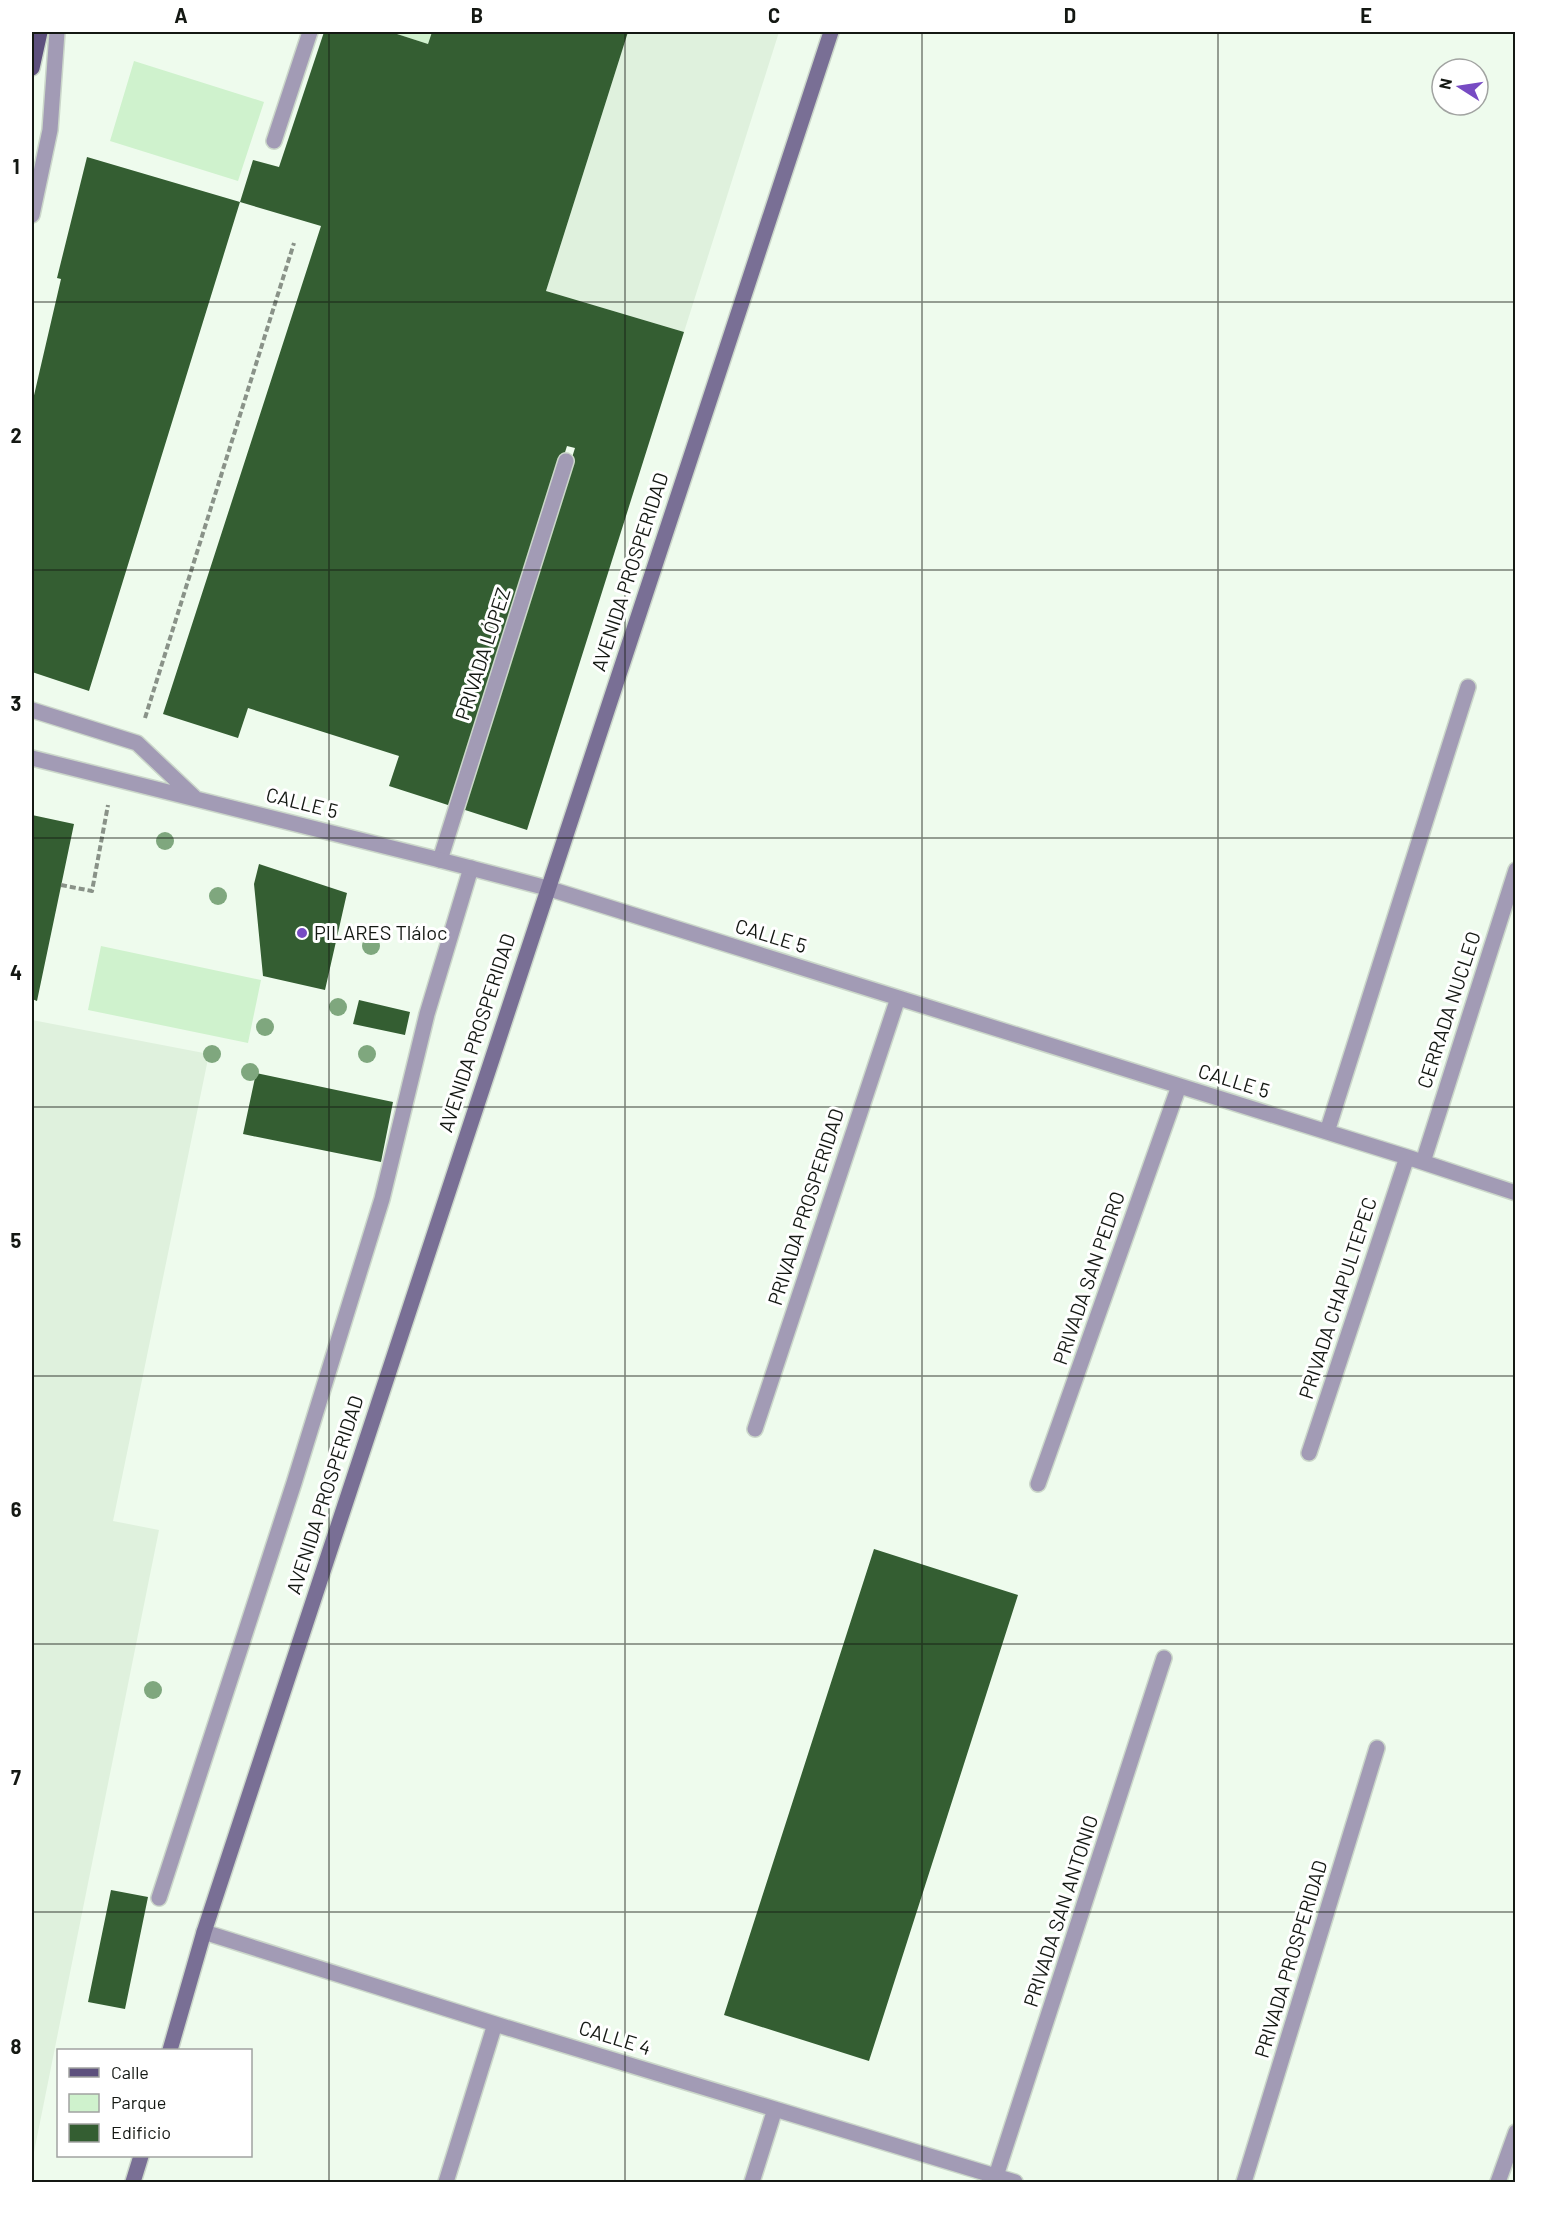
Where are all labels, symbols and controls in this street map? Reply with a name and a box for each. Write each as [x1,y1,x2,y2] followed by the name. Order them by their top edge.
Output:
[174,3,188,27] text: A
[471,3,483,27] text: B
[768,3,780,27] text: C
[1064,3,1076,27] text: D
[1360,3,1372,27] text: E
[1430,57,1490,117] north arrow
[1434,77,1455,91] text: N
[12,154,20,178] text: 1
[10,423,22,447] text: 2
[586,469,673,674] street label: AVENIDA PROSPERIDAD
[449,584,515,723] street label: PRIVADA LÓPEZ
[11,691,21,715] text: 3
[264,782,341,823] street label: CALLE 5
[733,913,810,957] street label: CALLE 5
[314,920,447,944] place label: PILARES Tláloc
[295,926,309,940] marker: PILARES Tláloc
[1411,928,1485,1091] street label: CERRADA NUCLEO
[433,930,520,1135] street label: AVENIDA PROSPERIDAD
[10,960,22,984] text: 4
[1196,1058,1273,1102] street label: CALLE 5
[762,1105,848,1308] street label: PRIVADA PROSPERIDAD
[1047,1188,1129,1367] street label: PRIVADA SAN PEDRO
[1293,1194,1381,1402] street label: PRIVADA CHAPULTEPEC
[11,1228,22,1252] text: 5
[281,1392,368,1597] street label: AVENIDA PROSPERIDAD
[11,1497,22,1521] text: 6
[11,1765,21,1789] text: 7
[1018,1812,1102,2010] street label: PRIVADA SAN ANTONIO
[1249,1857,1332,2060] street label: PRIVADA PROSPERIDAD
[576,2015,654,2059] street label: CALLE 4
[11,2034,22,2058] text: 8
[57,2049,252,2157] legend
[111,2061,149,2083] text: Calle
[111,2091,166,2113] text: Parque
[111,2121,171,2143] text: Edificio

